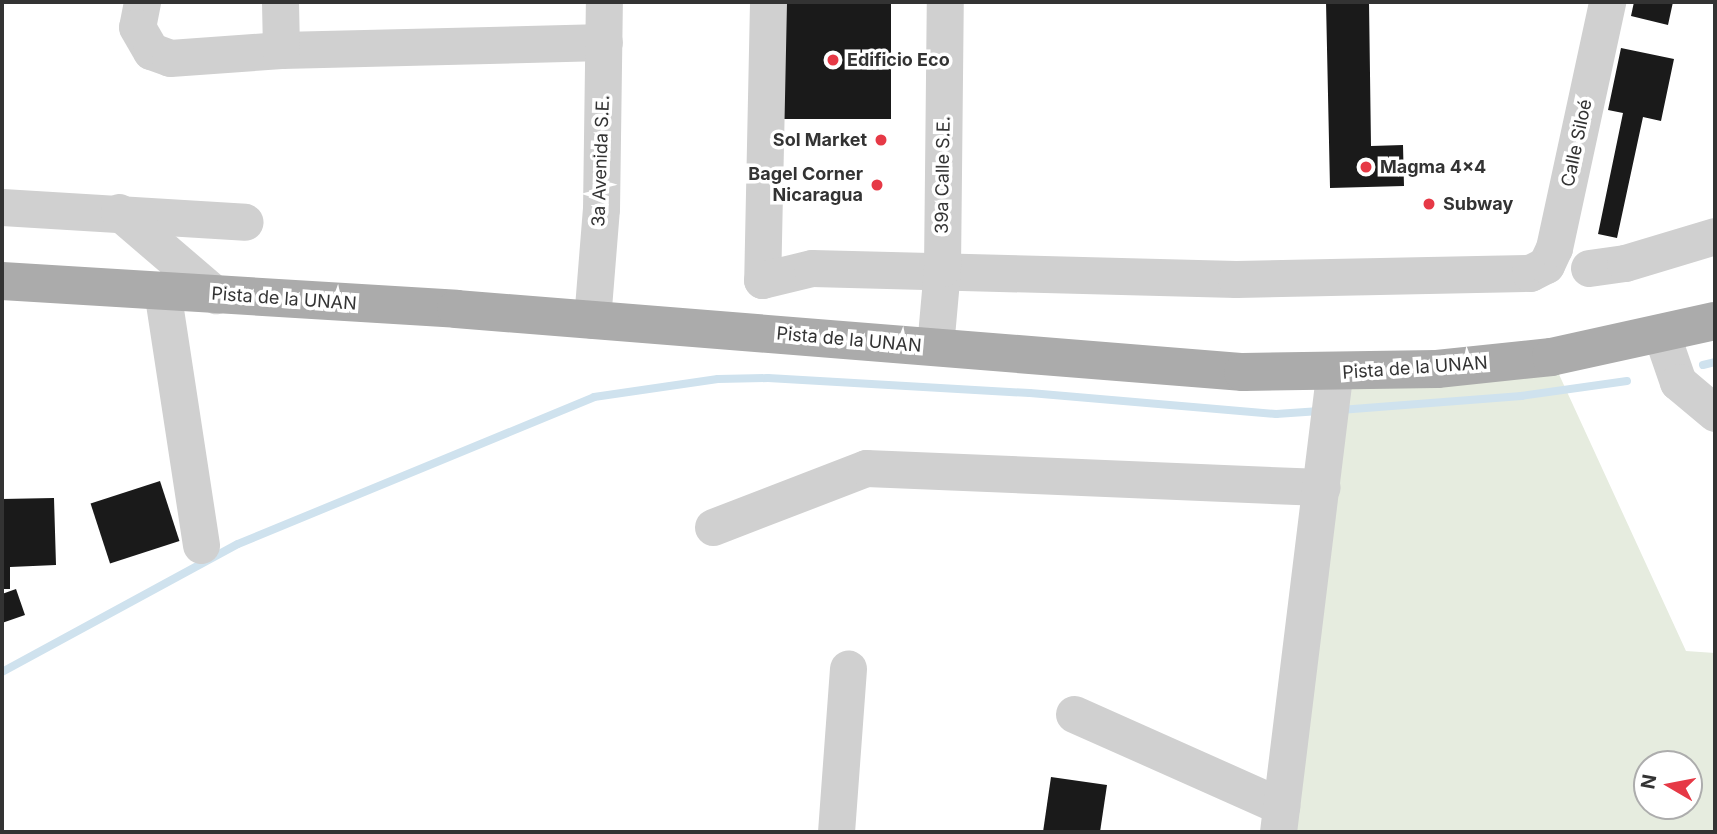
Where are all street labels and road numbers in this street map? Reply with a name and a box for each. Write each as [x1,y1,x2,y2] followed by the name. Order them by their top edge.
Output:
[588,95,614,227] street label: 3a Avenida S.E.
[1557,97,1597,189] street label: Calle Siloé
[931,116,955,234] street label: 39a Calle S.E.
[211,283,357,315] street label: Pista de la UNAN
[776,323,922,357] street label: Pista de la UNAN
[1342,352,1488,384] street label: Pista de la UNAN

